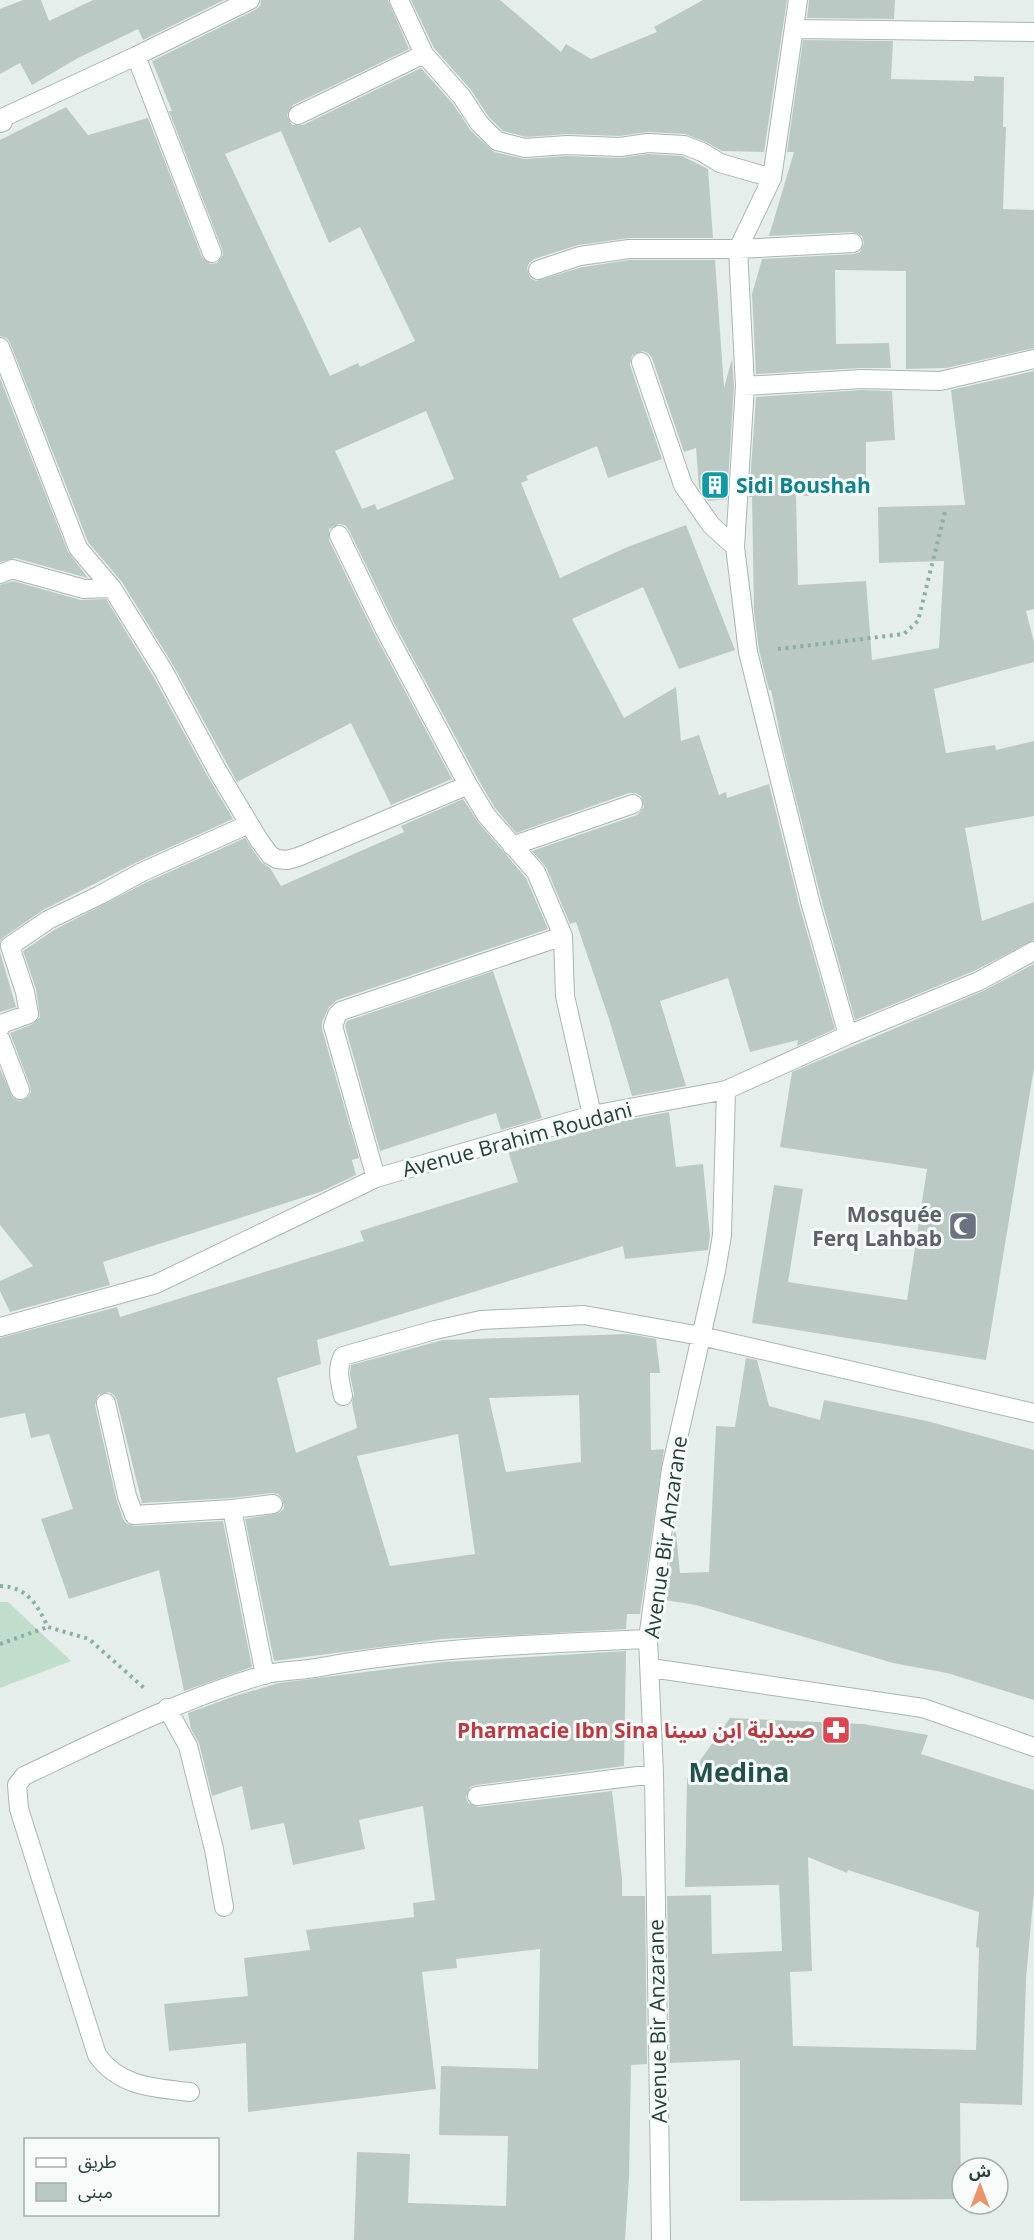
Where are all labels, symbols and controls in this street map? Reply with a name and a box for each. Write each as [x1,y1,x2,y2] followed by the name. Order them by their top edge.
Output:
[699,469,731,501] building icon: Sidi Boushah
[736,471,871,499] place label: Sidi Boushah
[399,1095,635,1183] street label: Avenue Brahim Roudani
[812,1200,942,1252] place label: Mosquée Ferq Lahbab
[947,1210,979,1242] mosque icon: Mosquée Ferq Lahbab
[637,1434,693,1640] street label: Avenue Bir Anzarane
[820,1714,852,1746] pharmacy icon: Pharmacie Ibn Sina صيدلية ابن سينا
[457,1716,815,1744] place label: Pharmacie Ibn Sina صيدلية ابن سينا
[689,1753,789,1790] district label: Medina
[641,1919,673,2123] street label: Avenue Bir Anzarane
[24,2138,219,2216] legend
[78,2149,117,2173] text: طريق
[950,2156,1010,2216] north arrow
[969,2160,991,2182] text: ش
[78,2179,113,2203] text: مبنى

